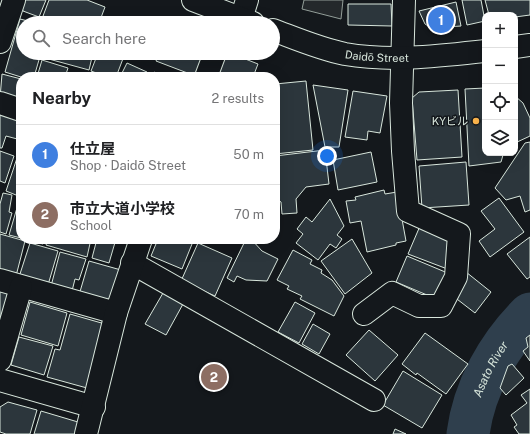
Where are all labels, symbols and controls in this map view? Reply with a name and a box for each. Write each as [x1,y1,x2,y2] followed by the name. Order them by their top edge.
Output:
[428,5,454,35] pin: 1
[482,12,518,156] map controls
[482,12,518,48] button: +
[16,16,280,60] search box
[30,27,52,49] icon: search
[62,30,146,47] text: Search here
[344,48,409,64] street label: Daidō Street
[482,48,518,84] button: −
[482,84,518,120] button: locate
[32,88,91,108] text: Nearby
[212,91,264,106] text: 2 results
[432,115,468,127] place label: KYビル
[471,116,481,126] marker: KYビル
[482,120,518,156] button: layers
[70,140,115,157] text: 仕立屋
[317,146,337,166] your location
[42,147,48,162] text: 1
[233,147,264,162] text: 50 m
[70,158,186,173] text: Shop · Daidō Street
[70,200,175,217] text: 市立大道小学校
[41,207,49,222] text: 2
[234,207,264,222] text: 70 m
[70,218,112,233] text: School
[470,338,511,399] water label: Asato River
[201,362,227,392] pin: 2

